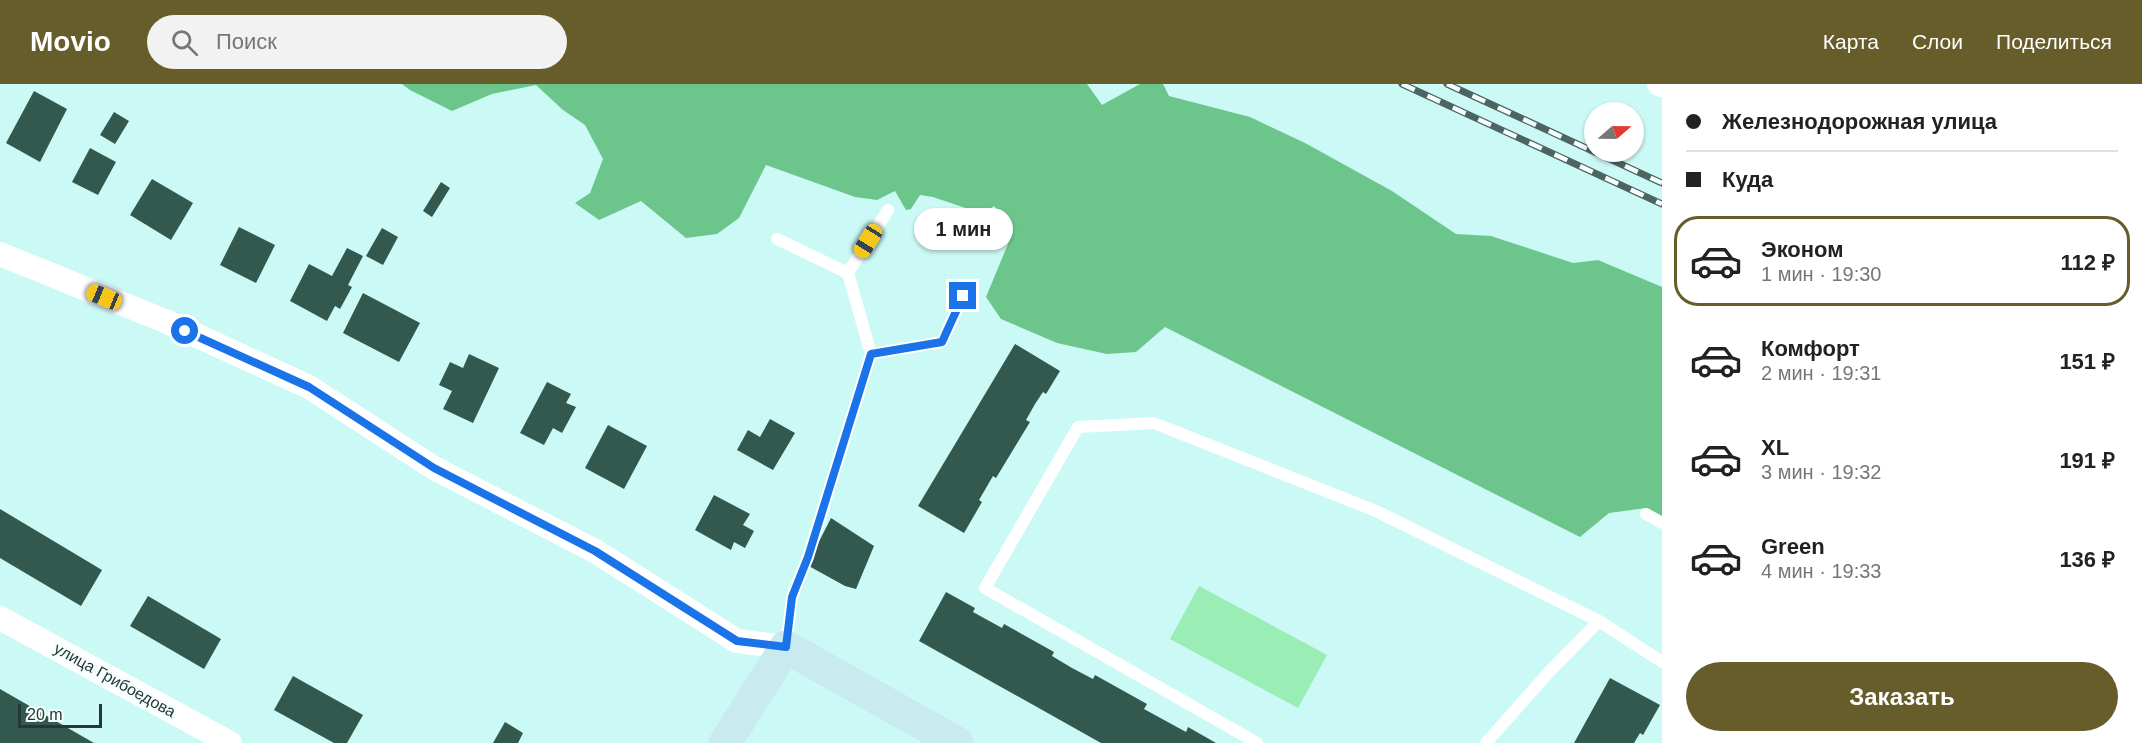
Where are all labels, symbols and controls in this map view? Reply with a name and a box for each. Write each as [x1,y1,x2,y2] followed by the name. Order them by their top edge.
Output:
[147,15,567,69] search box
[30,26,111,57] text: Movio
[168,26,201,59] icon: search
[216,29,277,54] text: Поиск
[1823,30,1879,53] text: Карта
[1912,30,1963,53] text: Слои
[1996,30,2112,53] text: Поделиться
[1584,102,1644,162] north arrow
[1584,102,1644,162] map controls
[1722,109,1997,134] text: Железнодорожная улица
[1722,167,1773,192] text: Куда
[914,209,1012,251] callout: 1 мин
[936,218,991,240] text: 1 мин
[851,221,885,261] car
[1689,234,1743,288] icon: car
[1761,237,1844,262] text: Эконом
[2061,250,2115,275] text: 112 ₽
[1761,263,1881,285] text: 1 мин · 19:30
[84,282,124,312] car
[949,282,976,309] route end
[171,317,198,344] route start
[1689,333,1743,387] icon: car
[1761,336,1860,361] text: Комфорт
[2059,349,2115,374] text: 151 ₽
[1761,362,1881,384] text: 2 мин · 19:31
[1689,432,1743,486] icon: car
[1761,435,1789,460] text: XL
[2059,448,2115,473] text: 191 ₽
[1761,461,1881,483] text: 3 мин · 19:32
[1689,531,1743,585] icon: car
[1761,534,1825,559] text: Green
[2059,547,2115,572] text: 136 ₽
[1761,560,1881,582] text: 4 мин · 19:33
[51,640,179,720] street label: улица Грибоедова
[1686,662,2118,731] button: Заказать
[18,701,102,728] scale bar
[27,706,63,723] text: 20 m

